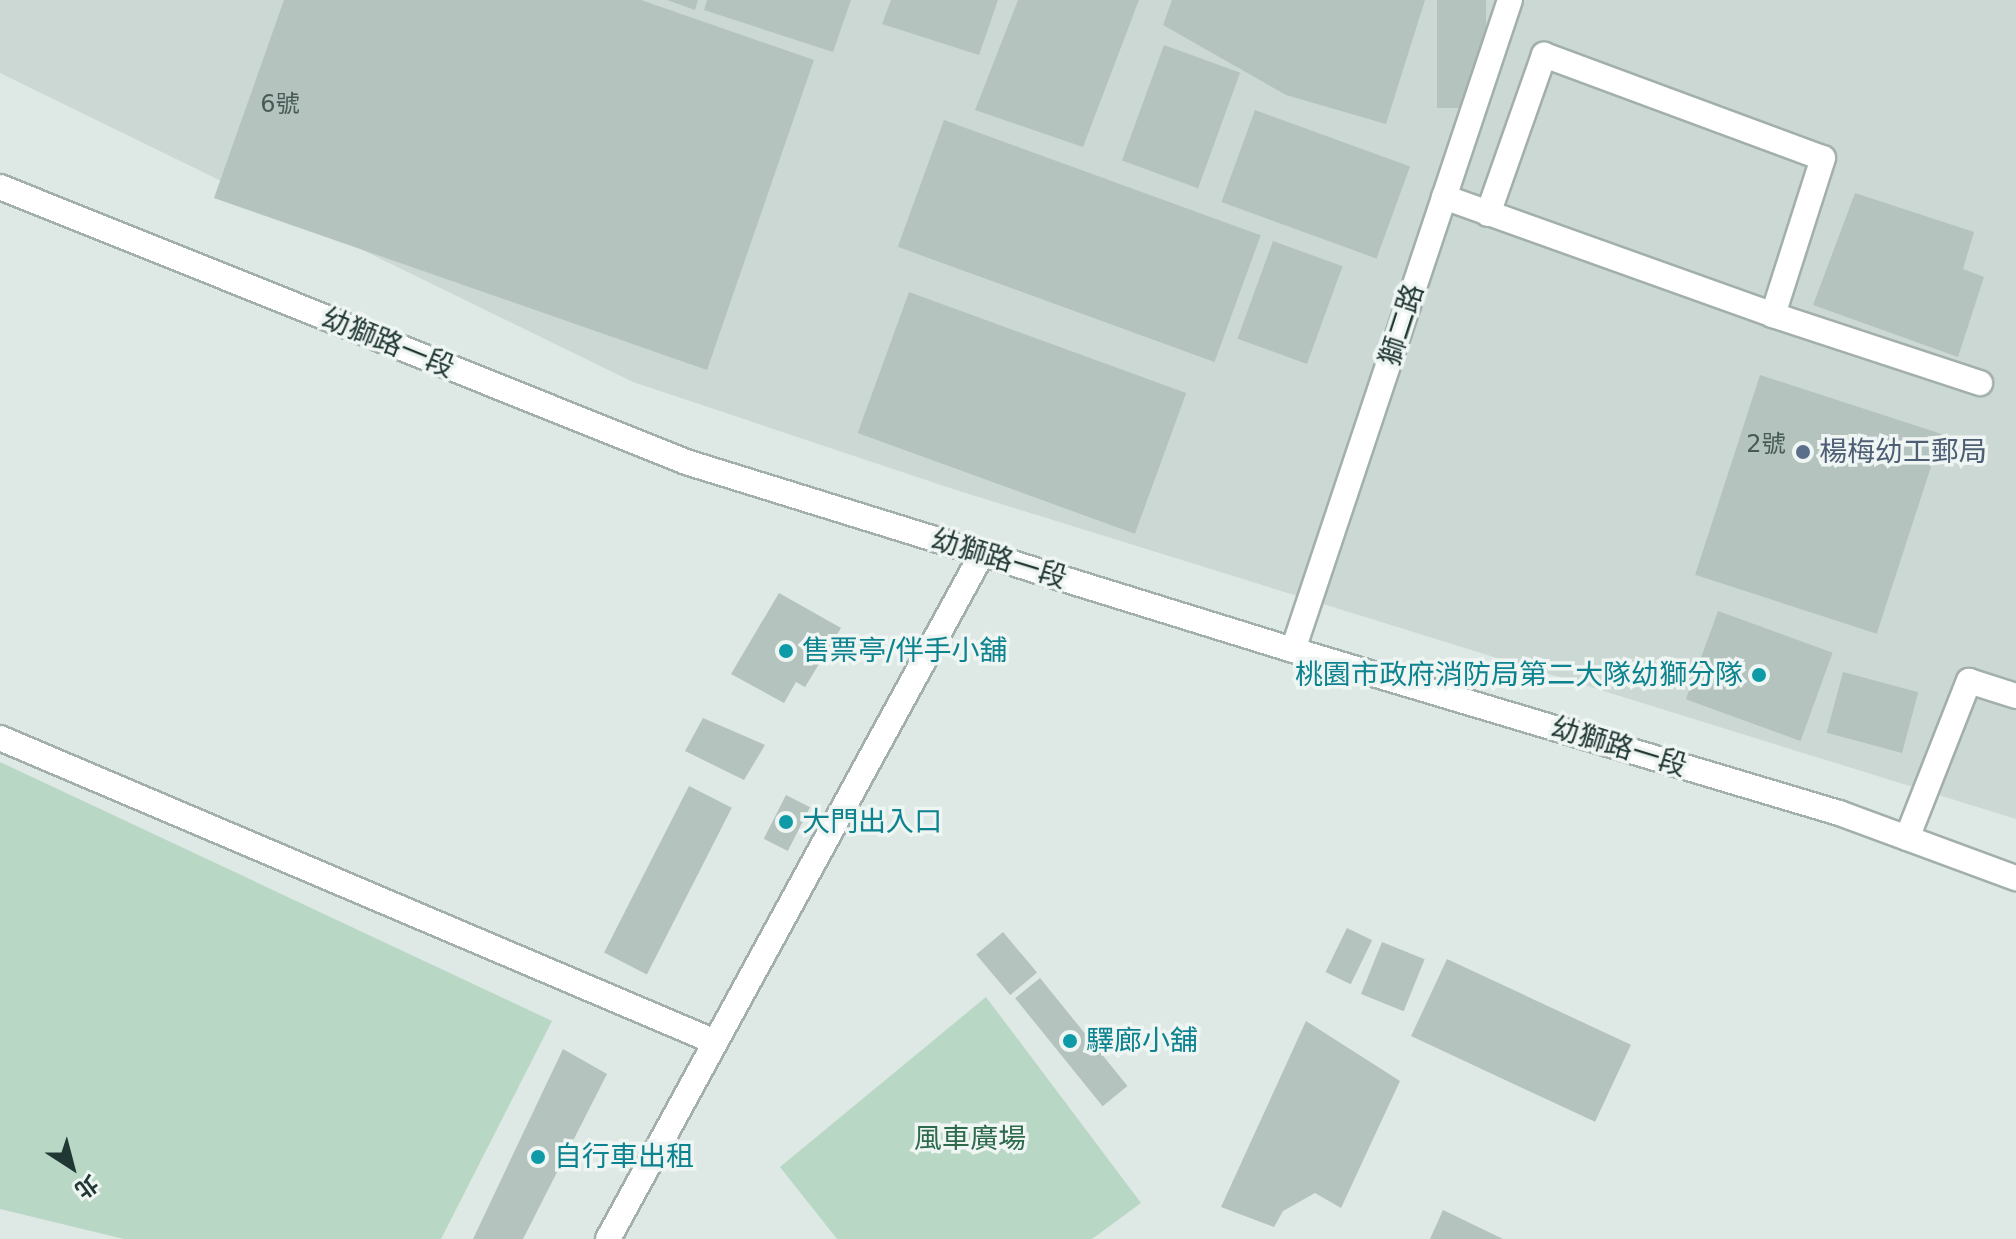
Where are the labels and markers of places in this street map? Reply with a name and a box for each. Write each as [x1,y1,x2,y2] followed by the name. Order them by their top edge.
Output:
[1819,435,1987,469] place label: 楊梅幼工郵局
[1794,443,1812,461] marker: 楊梅幼工郵局
[802,634,1007,668] place label: 售票亭/伴手小舖
[777,642,795,660] marker: 售票亭/伴手小舖
[1295,658,1743,692] place label: 桃園市政府消防局第二大隊幼獅分隊
[1750,666,1768,684] marker: 桃園市政府消防局第二大隊幼獅分隊
[802,805,942,839] place label: 大門出入口
[777,813,795,831] marker: 大門出入口
[1086,1024,1198,1058] place label: 驛廊小舖
[1061,1032,1079,1050] marker: 驛廊小舖
[554,1140,694,1174] place label: 自行車出租
[529,1148,547,1166] marker: 自行車出租

